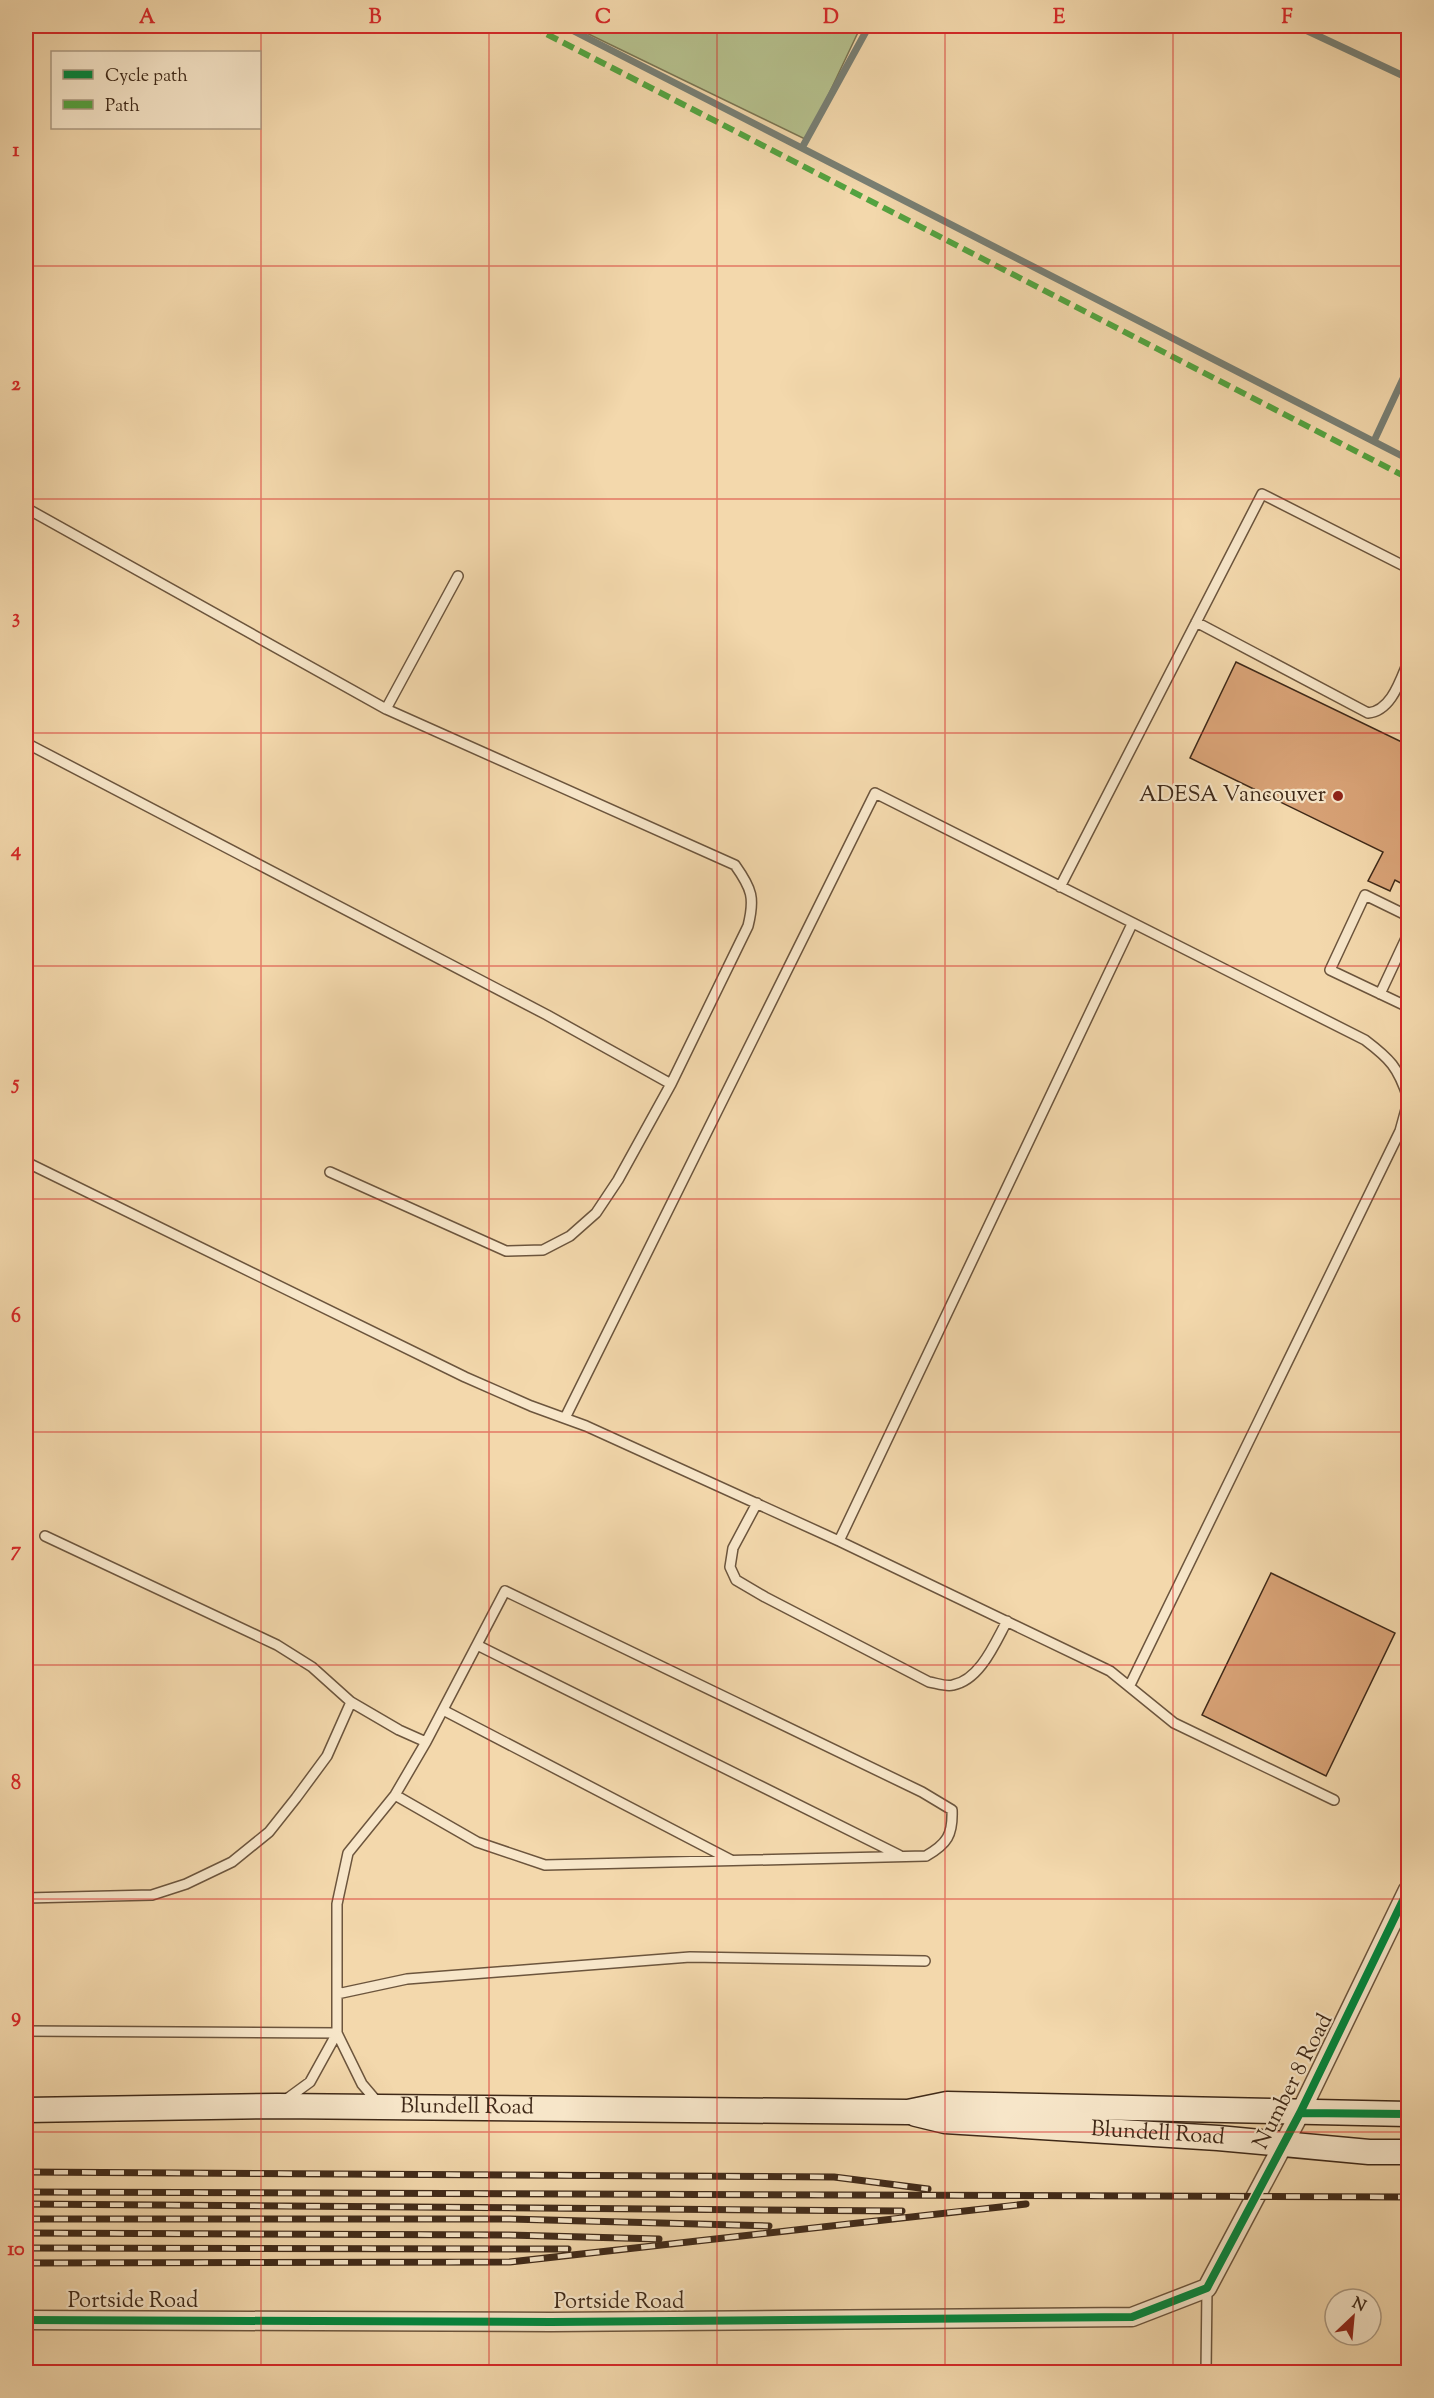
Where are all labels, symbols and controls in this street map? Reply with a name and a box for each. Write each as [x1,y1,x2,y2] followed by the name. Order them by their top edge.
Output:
[139,4,156,33] text: A
[369,4,382,33] text: B
[595,4,611,33] text: C
[823,4,839,33] text: D
[1053,4,1066,33] text: E
[1281,4,1293,33] text: F
[51,51,261,129] legend
[105,64,188,90] text: Cycle path
[105,94,140,120] text: Path
[13,137,20,166] text: 1
[11,371,21,400] text: 2
[12,604,20,633] text: 3
[1139,780,1326,812] place label: ADESA Vancouver
[1331,789,1345,803] marker: ADESA Vancouver
[10,837,21,866] text: 4
[11,1070,20,1099] text: 5
[11,1303,21,1332] text: 6
[11,1537,22,1566] text: 7
[11,1770,21,1799] text: 8
[11,2003,21,2032] text: 9
[1246,2009,1342,2155] street label: Number 8 Road
[400,2091,534,2124] street label: Blundell Road
[1090,2114,1226,2155] street label: Blundell Road
[7,2236,25,2265] text: 10
[68,2286,198,2318] street label: Portside Road
[554,2287,684,2319] street label: Portside Road
[1323,2287,1383,2347] north arrow
[1348,2293,1369,2319] text: N

